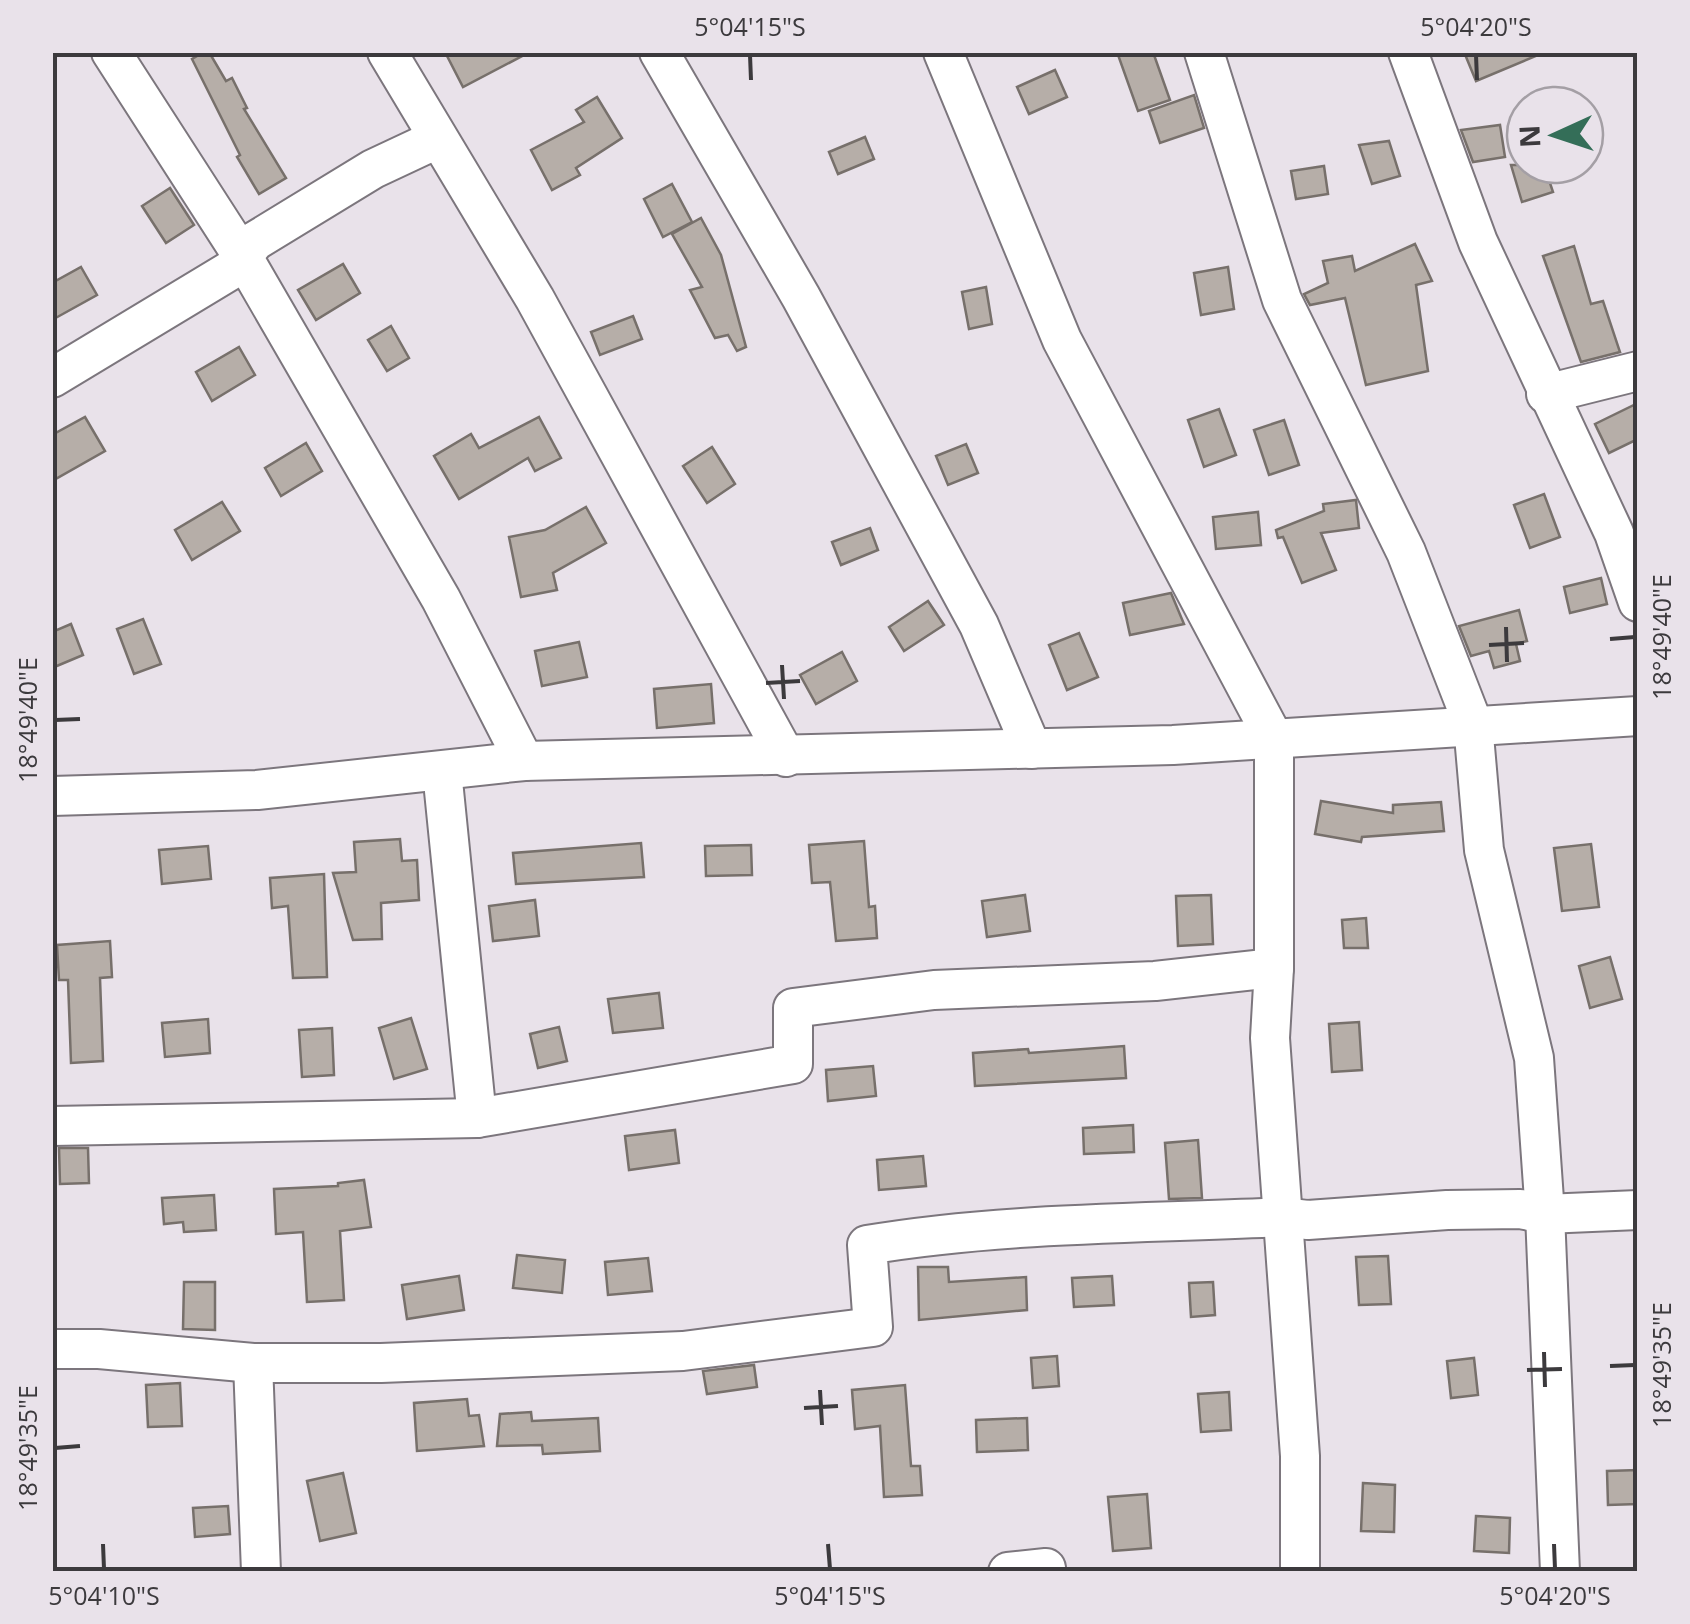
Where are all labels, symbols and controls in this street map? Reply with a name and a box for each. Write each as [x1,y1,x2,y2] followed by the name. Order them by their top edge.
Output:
[694,9,806,43] text: 5°04'15"S
[1420,9,1532,43] text: 5°04'20"S
[1505,85,1605,185] north arrow
[1509,124,1549,149] text: N
[1644,574,1678,700] text: 18°49'40"E
[10,657,44,783] text: 18°49'40"E
[1644,1302,1678,1428] text: 18°49'35"E
[10,1385,44,1511] text: 18°49'35"E
[48,1578,160,1612] text: 5°04'10"S
[774,1578,886,1612] text: 5°04'15"S
[1499,1578,1611,1612] text: 5°04'20"S

